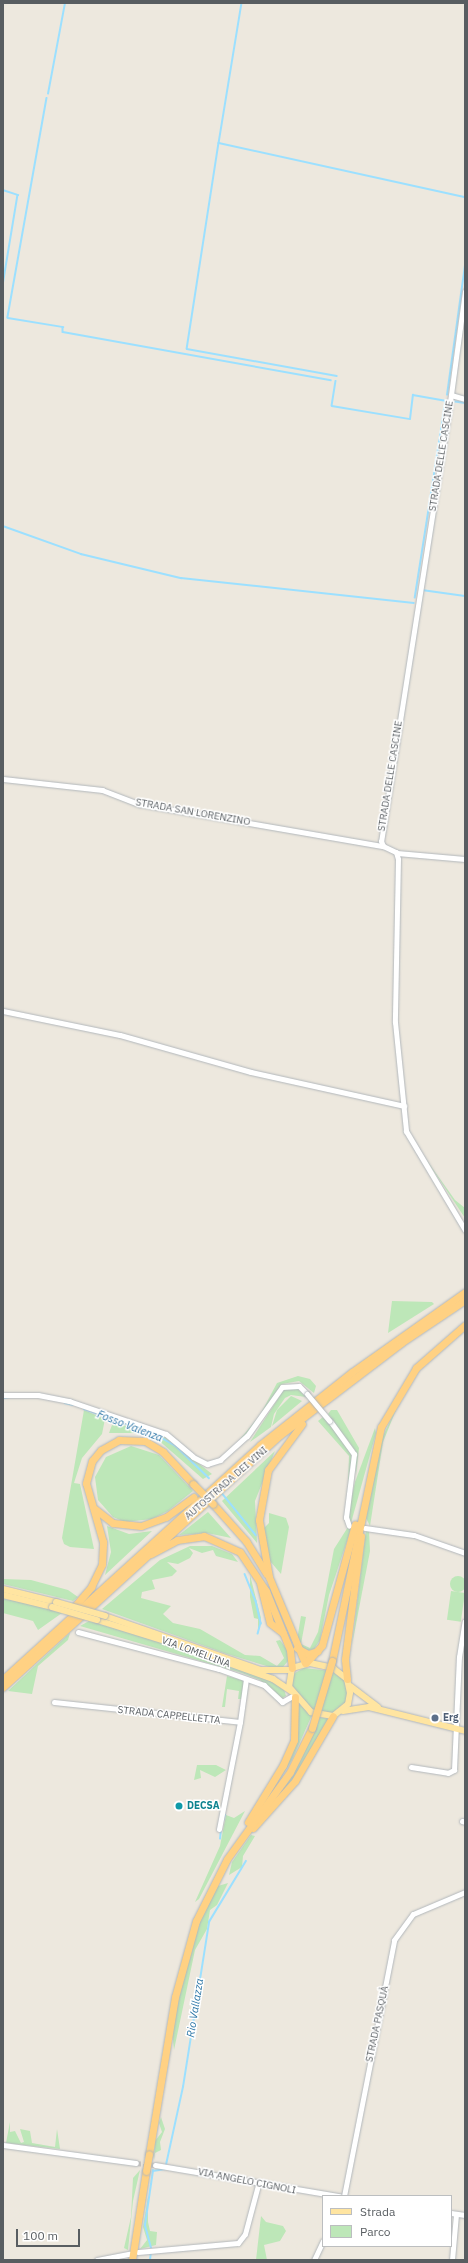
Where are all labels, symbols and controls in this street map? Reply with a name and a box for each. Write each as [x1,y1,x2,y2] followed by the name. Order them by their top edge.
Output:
[426,400,456,512] street label: STRADA DELLE CASCINE
[375,720,405,832] street label: STRADA DELLE CASCINE
[135,796,251,828] street label: STRADA SAN LORENZINO
[95,1407,165,1445] water label: Fosso Valenza
[182,1444,270,1522] street label: AUTOSTRADA DEI VINI
[160,1634,232,1670] street label: VIA LOMELLINA
[117,1704,221,1726] street label: STRADA CAPPELLETTA
[443,1712,458,1724] place label: Erg
[430,1713,440,1723] marker: Erg
[187,1800,220,1812] place label: DECSA
[174,1801,184,1811] marker: DECSA
[184,1978,206,2038] water label: Rio Vallazza
[363,1985,391,2063] street label: STRADA PASQUÀ
[197,2166,297,2196] street label: VIA ANGELO CIGNOLI
[322,2195,452,2247] legend
[360,2204,395,2219] text: Strada
[18,2221,82,2247] scale bar
[360,2224,391,2239] text: Parco
[23,2228,58,2243] text: 100 m

